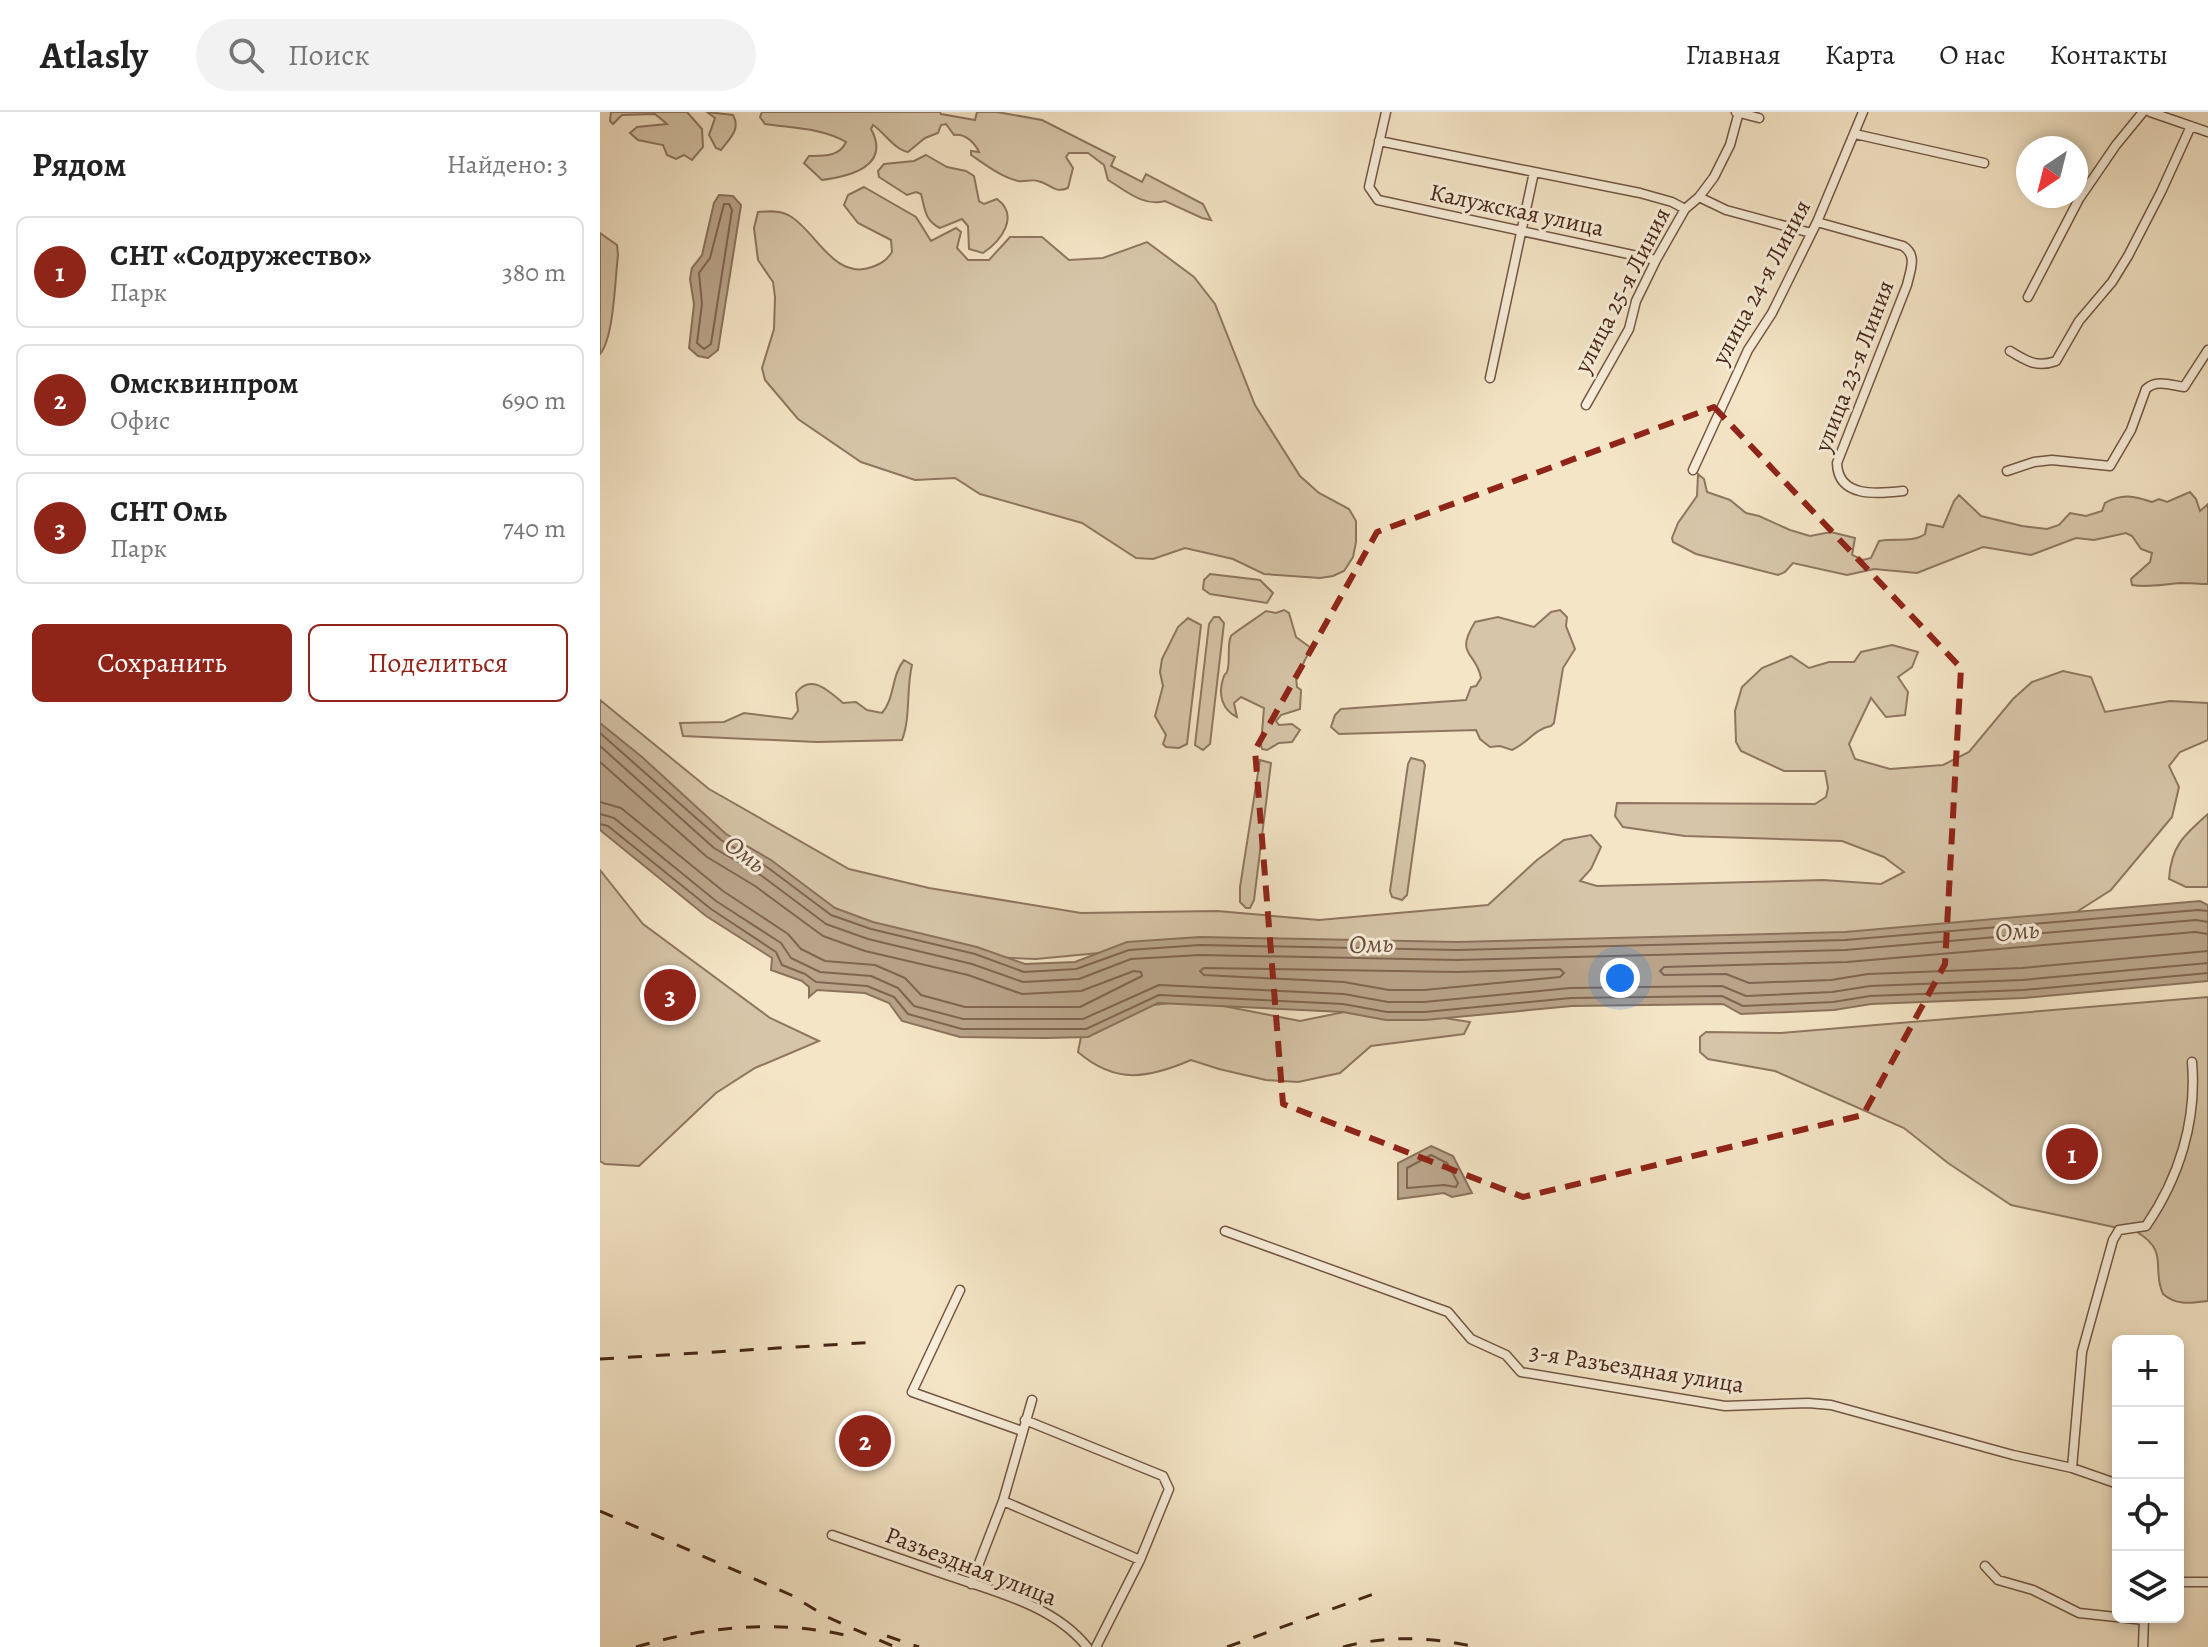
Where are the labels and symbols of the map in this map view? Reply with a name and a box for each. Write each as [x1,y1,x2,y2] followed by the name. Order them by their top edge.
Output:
[2016,136,2088,208] north arrow
[1427,176,1607,244] street label: Калужская улица
[1704,194,1818,371] street label: улица 24-я Линия
[1566,202,1678,379] street label: улица 25-я Линия
[1806,276,1901,457] street label: улица 23-я Линия
[717,827,773,881] water label: Омь
[1994,912,2041,950] water label: Омь
[1348,926,1394,962] water label: Омь
[1600,958,1640,998] your location
[644,965,696,1025] pin: 3
[2046,1124,2098,1184] pin: 1
[1528,1335,1746,1401] street label: 3-я Разъездная улица
[839,1411,891,1471] pin: 2
[881,1519,1061,1613] street label: Разъездная улица

